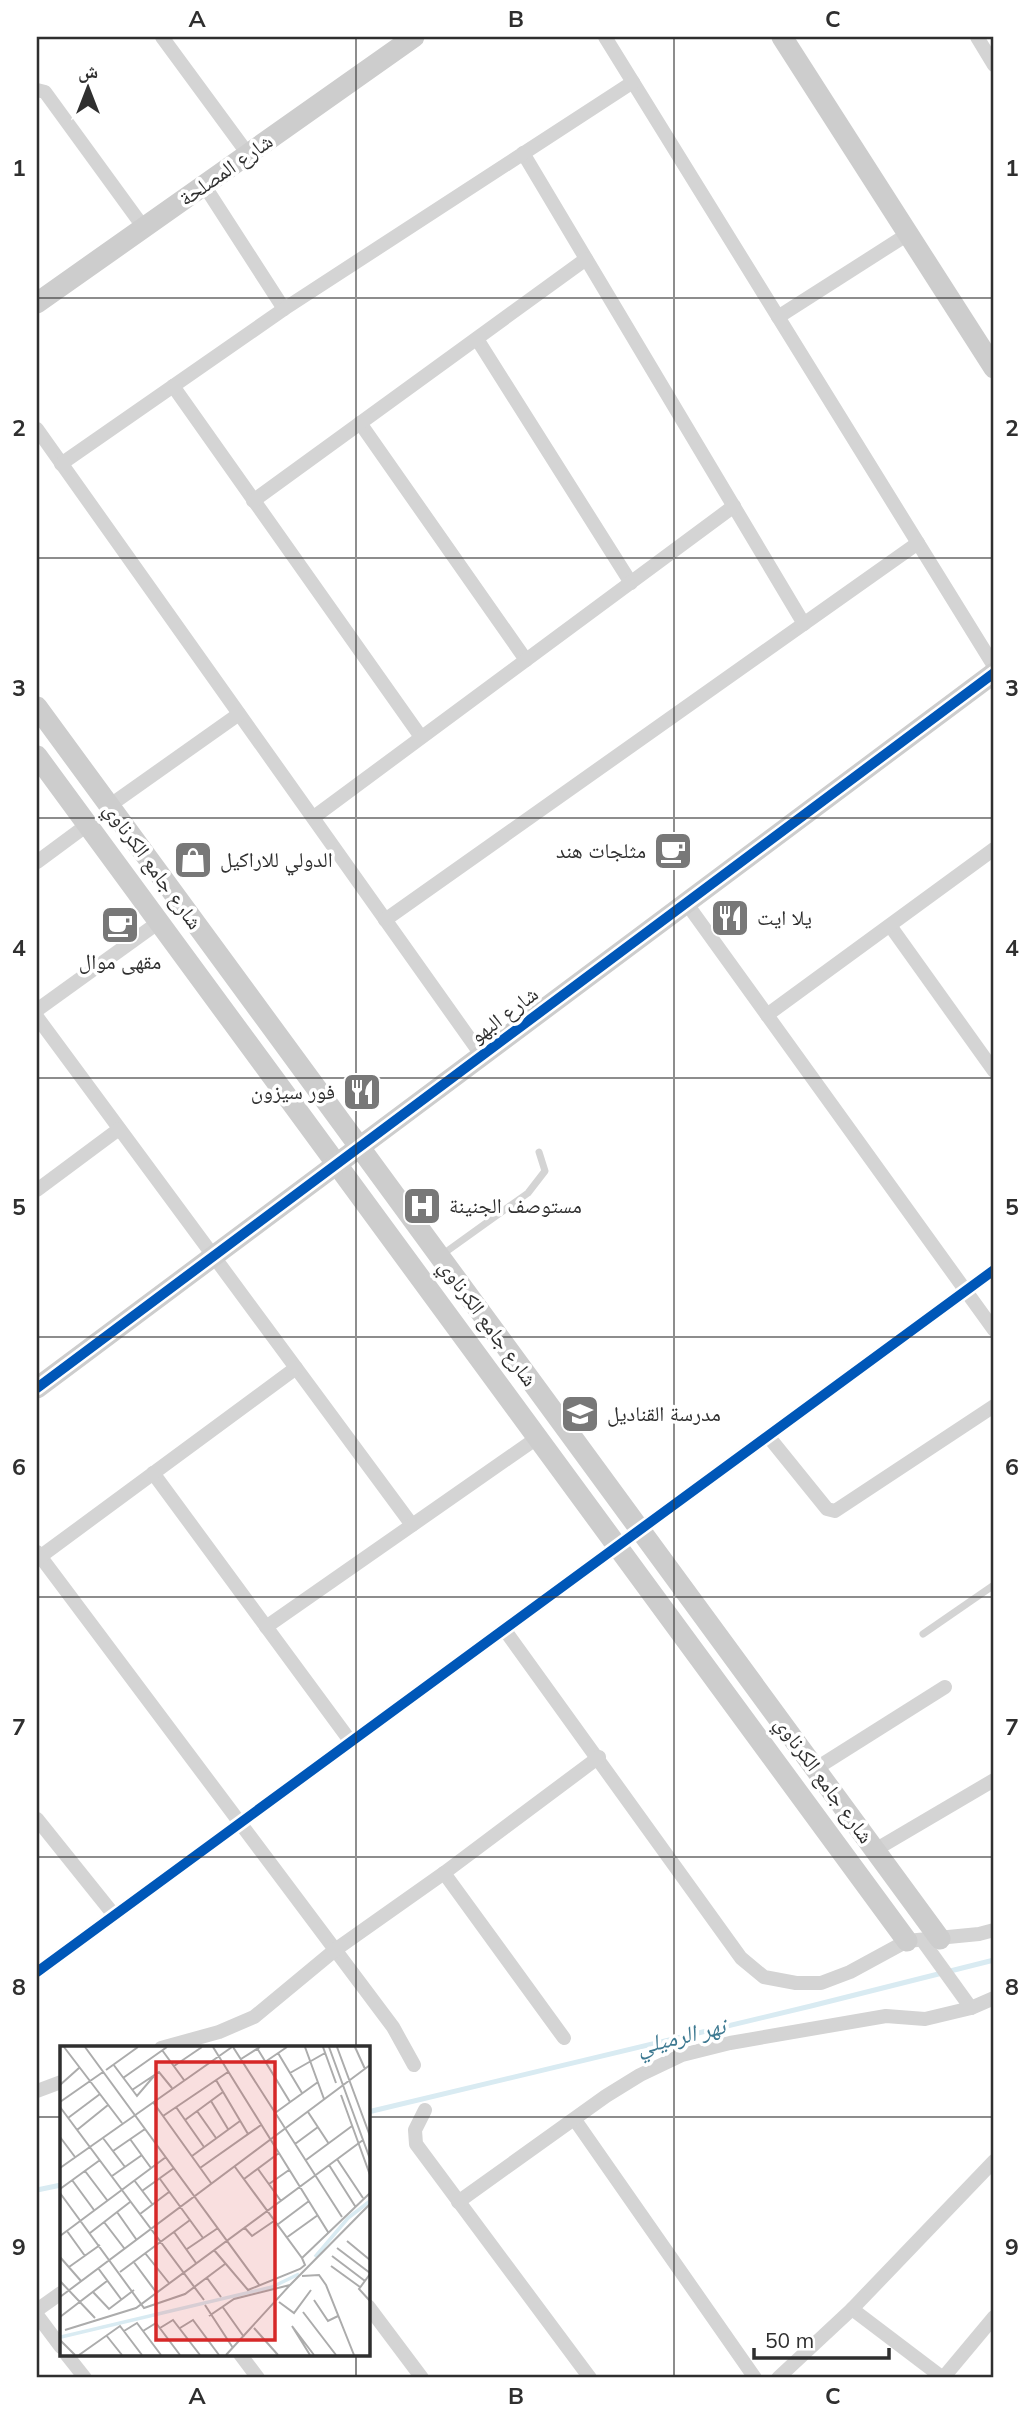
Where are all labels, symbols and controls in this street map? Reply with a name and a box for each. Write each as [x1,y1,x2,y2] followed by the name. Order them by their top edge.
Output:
[188,4,206,33] text: A
[508,4,524,33] text: B
[825,4,841,33] text: C
[52,52,122,122] north arrow
[78,59,98,83] text: ش
[174,127,278,212] street label: شارع المصلحة
[12,153,26,182] text: 1
[1005,153,1019,182] text: 1
[12,413,26,442] text: 2
[1005,413,1019,442] text: 2
[12,673,26,702] text: 3
[1005,673,1019,702] text: 3
[96,797,209,937] street label: شارع جامع الكرناوي
[652,830,694,872] cafe icon: مثلجات هند
[556,837,646,863] place label: مثلجات هند
[172,839,214,881] shop icon: الدولي للاراكيل
[220,846,333,876] place label: الدولي للاراكيل
[709,897,751,939] restaurant icon: يلا ايت
[99,904,141,946] cafe icon: مقهى موال
[757,904,812,930] place label: يلا ايت
[12,933,26,962] text: 4
[1005,933,1019,962] text: 4
[79,948,161,975] place label: مقهى موال
[464,980,543,1049] street label: شارع البهو
[341,1071,383,1113] restaurant icon: فور سيزون
[251,1078,335,1104] place label: فور سيزون
[401,1185,443,1227] hospital icon: مستوصف الجنينة
[12,1192,26,1221] text: 5
[449,1192,582,1218] place label: مستوصف الجنينة
[1005,1192,1019,1221] text: 5
[431,1254,544,1394] street label: شارع جامع الكرناوي
[559,1393,601,1435] school or university icon: مدرسة القناديل
[607,1400,721,1427] place label: مدرسة القناديل
[12,1452,26,1481] text: 6
[1005,1452,1019,1481] text: 6
[767,1711,880,1851] street label: شارع جامع الكرناوي
[12,1712,26,1741] text: 7
[1005,1712,1019,1741] text: 7
[12,1972,26,2001] text: 8
[1005,1972,1019,2001] text: 8
[634,2010,732,2065] water label: نهر الرميلي
[60,2046,369,2356] inset map
[12,2232,26,2261] text: 9
[1005,2232,1019,2261] text: 9
[754,2317,889,2361] scale bar
[765,2327,814,2353] text: 50 m
[188,2381,206,2410] text: A
[508,2381,524,2410] text: B
[825,2381,841,2410] text: C

